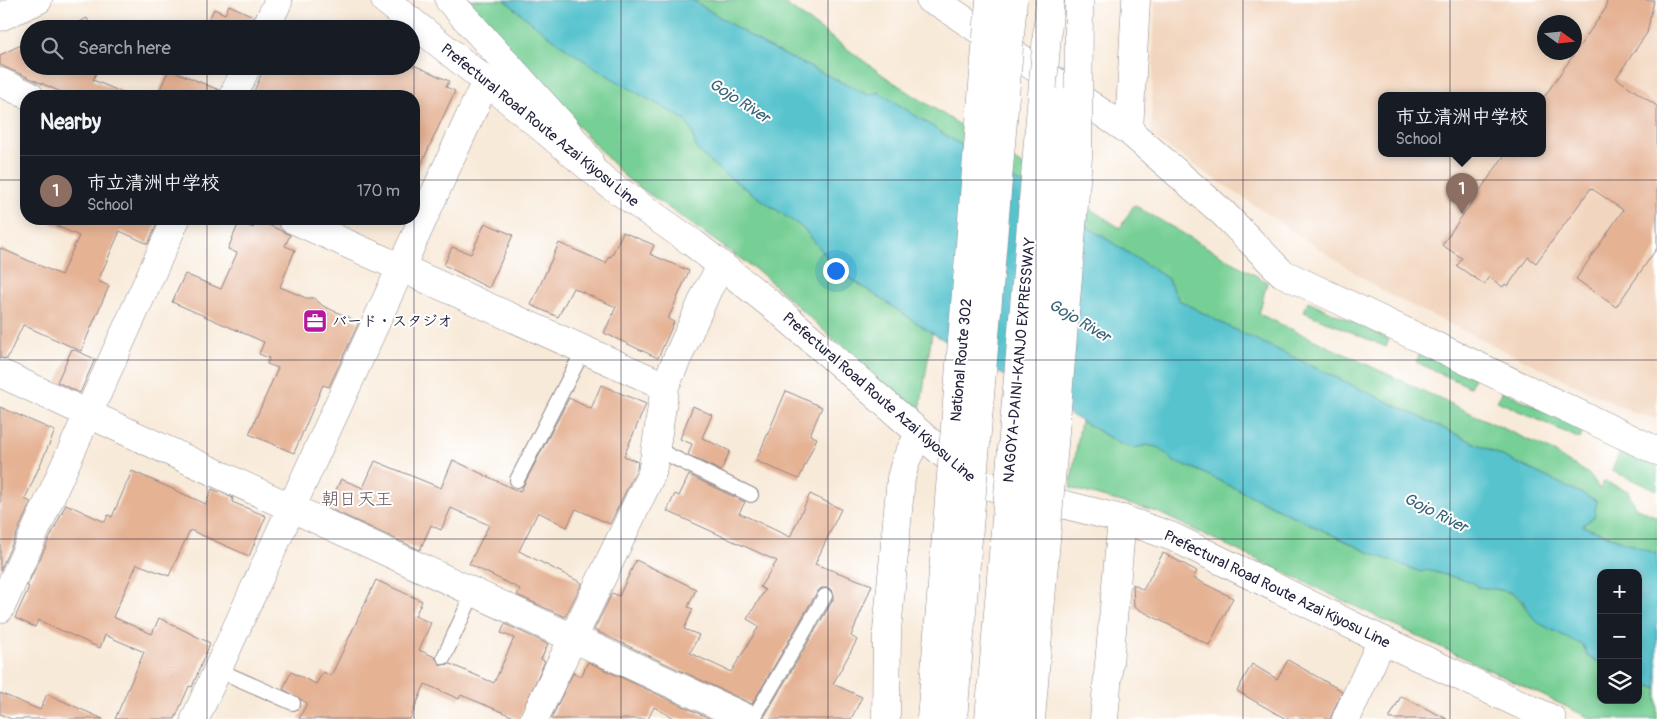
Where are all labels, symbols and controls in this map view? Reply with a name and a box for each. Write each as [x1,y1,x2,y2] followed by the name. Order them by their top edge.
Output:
[1537,15,1582,60] north arrow
[20,20,420,75] search box
[38,34,66,62] icon: search
[78,36,171,60] text: Search here
[437,40,643,212] street label: Prefectural Road Route Azai Kiyosu Line
[705,74,775,129] water label: Gojo River
[1378,92,1546,157] popup
[1395,105,1529,129] text: 市立清洲中学校
[40,109,101,136] text: Nearby
[1395,129,1441,149] text: School
[87,171,220,195] text: 市立清洲中学校
[1446,173,1478,214] pin: 1
[53,181,59,201] text: 1
[357,181,400,201] text: 170 m
[87,195,133,215] text: School
[999,236,1040,483] street label: NAGOYA-DAINI-KANJO EXPRESSWAY
[823,258,849,284] your location
[1045,295,1116,348] water label: Gojo River
[947,298,976,422] street label: National Route 302
[302,308,328,334] office icon: バード・スタジオ
[778,308,979,487] street label: Prefectural Road Route Azai Kiyosu Line
[332,312,452,331] place label: バード・スタジオ
[321,488,393,511] district label: 朝日天王
[1401,488,1473,538] water label: Gojo River
[1161,526,1393,653] street label: Prefectural Road Route Azai Kiyosu Line
[1597,569,1642,704] map controls
[1597,569,1642,614] button: +
[1597,614,1642,659] button: −
[1597,659,1642,704] button: layers

